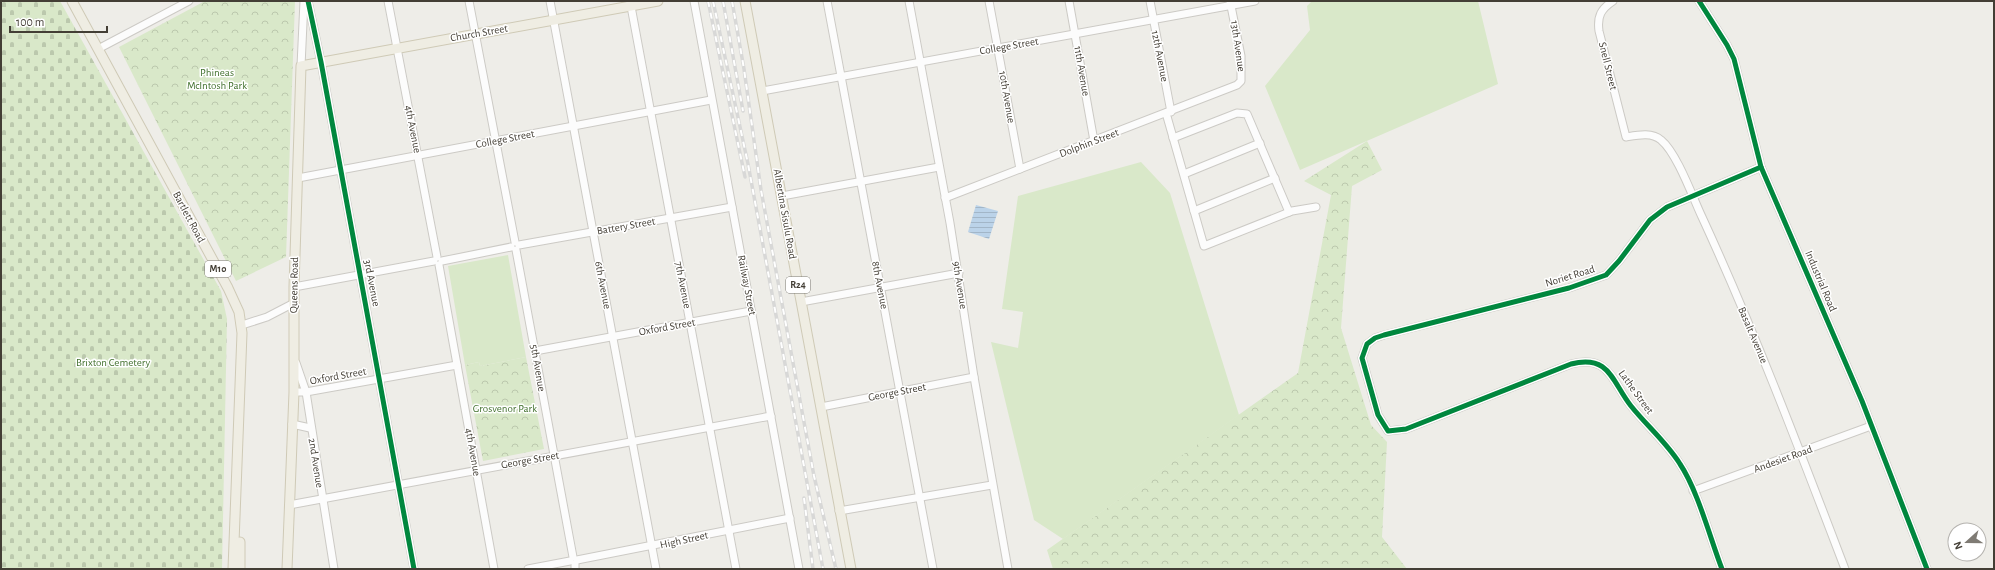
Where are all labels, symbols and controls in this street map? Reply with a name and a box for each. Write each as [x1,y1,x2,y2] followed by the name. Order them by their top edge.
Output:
[10,8,107,34] scale bar
[16,16,44,28] text: 100 m
[1229,20,1247,72] street label: 13th Avenue
[449,22,509,43] street label: Church Street
[1150,29,1170,83] street label: 12th Avenue
[979,35,1040,57] street label: College Street
[1597,41,1619,92] street label: Snell Street
[1072,45,1092,97] street label: 11th Avenue
[187,67,247,91] park label: Phineas McIntosh Park
[997,70,1017,124] street label: 10th Avenue
[403,104,423,154] street label: 4th Avenue
[1058,126,1121,159] street label: Dolphin Street
[475,128,536,150] street label: College Street
[772,168,798,260] street label: Albertina Sisulu Road
[171,189,207,245] street label: Bartlett Road
[596,215,656,237] street label: Battery Street
[1803,249,1839,313] street label: Industrial Road
[736,254,758,316] street label: Railway Street
[288,257,300,313] street label: Queens Road
[362,259,382,307] street label: 3rd Avenue
[593,260,613,310] street label: 6th Avenue
[870,260,890,310] street label: 8th Avenue
[951,260,969,310] street label: 9th Avenue
[205,261,231,277] road number: M10
[673,261,693,309] street label: 7th Avenue
[1544,263,1596,289] street label: Noriet Road
[786,277,810,293] road number: R24
[1736,305,1770,365] street label: Basalt Avenue
[638,317,697,337] street label: Oxford Street
[528,344,548,392] street label: 5th Avenue
[76,357,150,368] park label: Brixton Cemetery
[309,366,368,386] street label: Oxford Street
[1616,368,1656,417] street label: Lathe Street
[867,381,927,403] street label: George Street
[473,403,537,414] park label: Grosvenor Park
[463,427,483,477] street label: 4th Avenue
[307,437,325,489] street label: 2nd Avenue
[1752,443,1814,475] street label: Andesiet Road
[500,449,560,470] street label: George Street
[1947,522,1987,562] north arrow
[659,529,710,550] street label: High Street
[1952,540,1965,551] text: N

